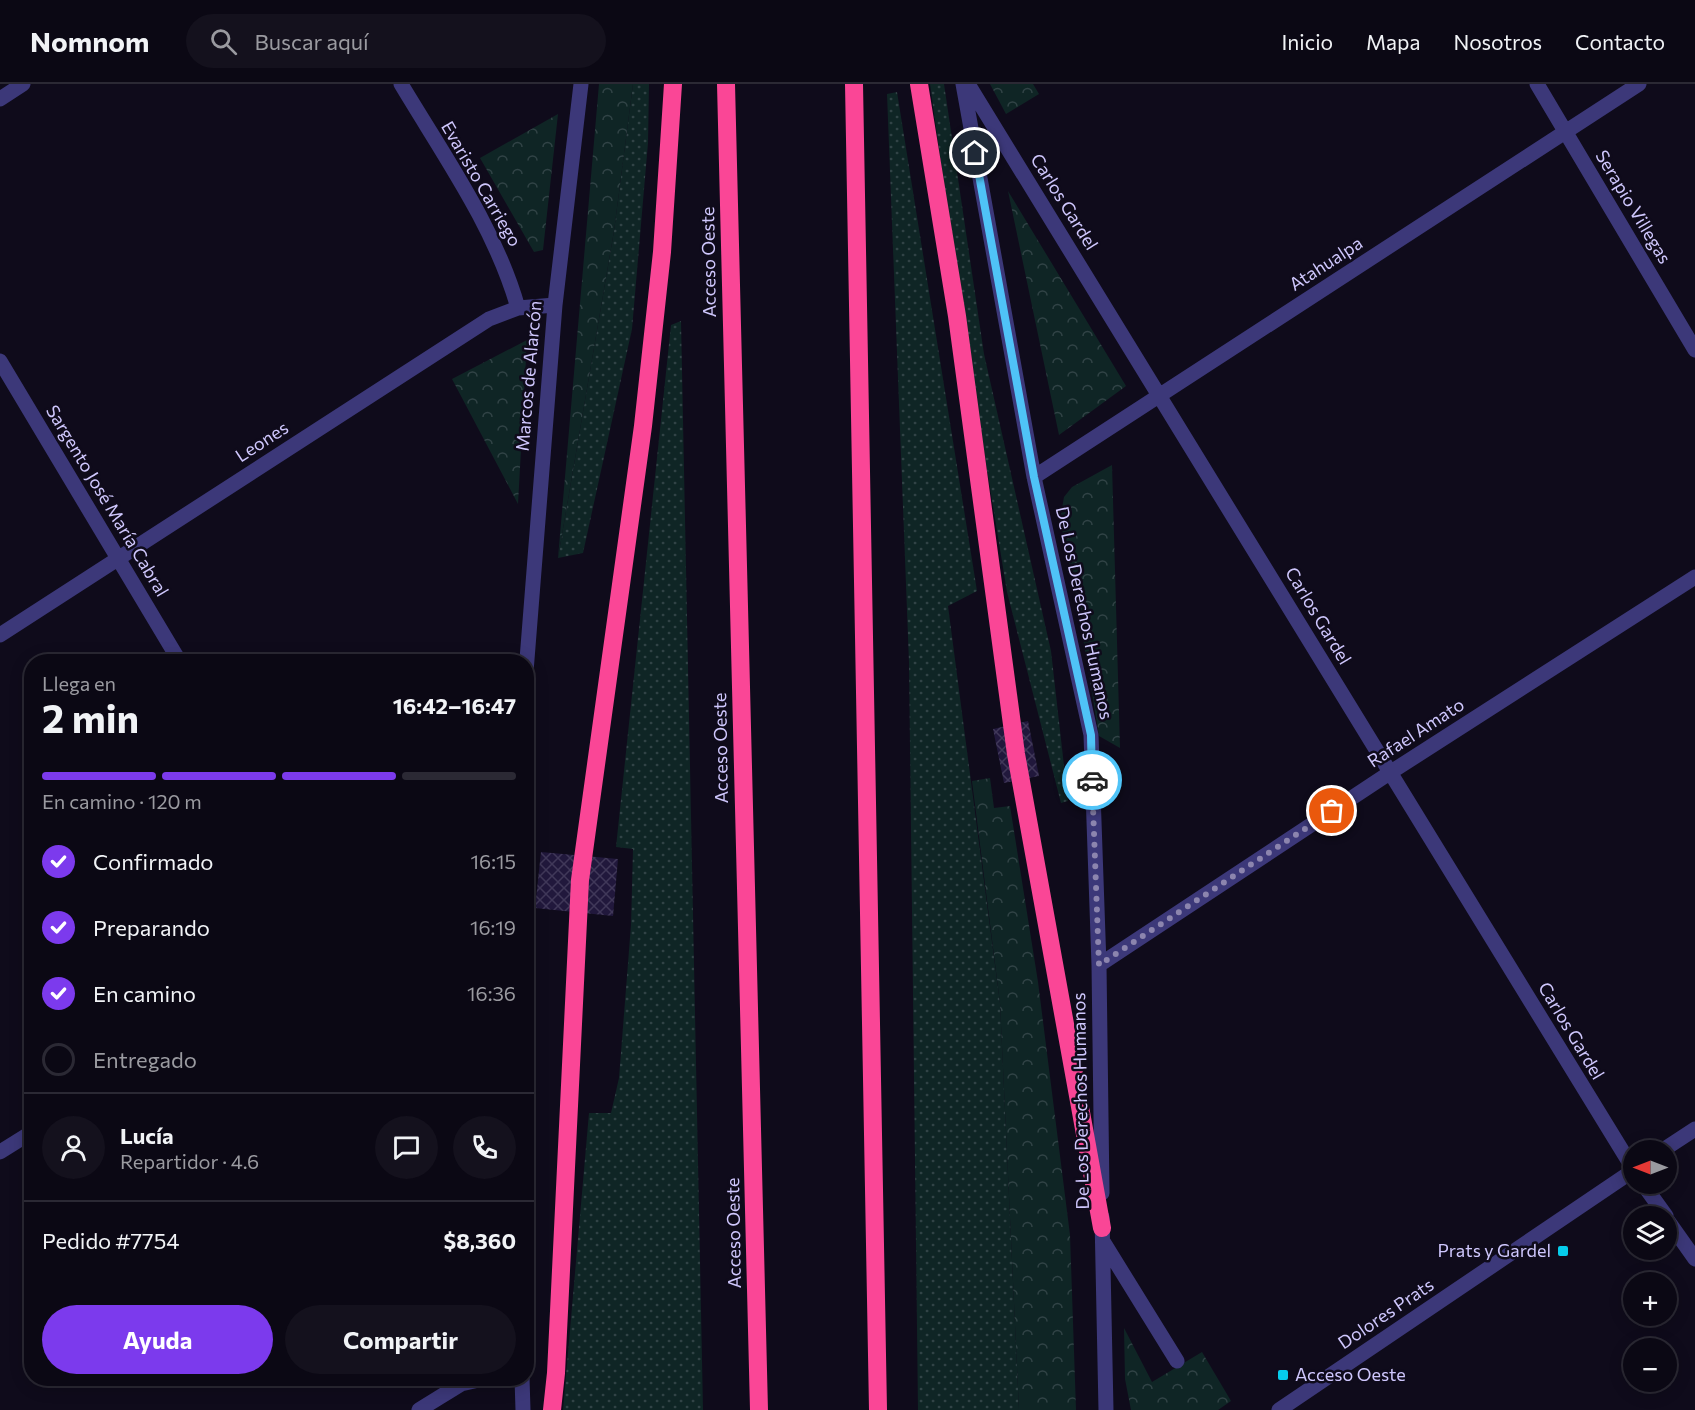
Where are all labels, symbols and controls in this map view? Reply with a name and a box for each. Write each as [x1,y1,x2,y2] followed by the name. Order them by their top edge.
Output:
[186,14,606,68] search box
[30,24,150,58] text: Nomnom
[207,25,240,58] icon: search
[255,28,369,55] text: Buscar aquí
[1281,29,1333,54] text: Inicio
[1366,29,1420,54] text: Mapa
[1453,29,1542,54] text: Nosotros
[1575,29,1665,54] text: Contacto
[437,117,527,250] street label: Evaristo Carriego
[949,127,1000,178] pin
[958,136,991,169] icon: home
[1591,146,1676,267] street label: Serapio Villegas
[1026,149,1103,254] street label: Carlos Gardel
[696,206,720,318] street label: Acceso Oeste
[1285,231,1366,295] street label: Atahualpa
[510,300,546,452] street label: Marcos de Alarcón
[42,401,174,600] street label: Sargento José María Cabral
[231,416,292,466] street label: Leones
[1052,504,1118,721] street label: De Los Derechos Humanos
[1281,563,1357,668] street label: Carlos Gardel
[42,671,116,695] text: Llega en
[393,692,516,719] text: 16:42–16:47
[708,692,732,804] street label: Acceso Oeste
[42,693,139,741] text: 2 min
[1363,693,1468,772] street label: Rafael Amato
[1062,750,1122,810] courier
[1076,764,1109,797] icon: car
[1306,785,1357,836] pin
[42,789,202,813] text: En camino · 120 m
[1315,794,1348,827] icon: bag
[42,845,75,878] icon: check
[93,848,214,875] text: Confirmado
[471,849,516,873] text: 16:15
[42,911,75,944] icon: check
[93,914,210,941] text: Preparando
[470,915,516,939] text: 16:19
[42,977,75,1010] icon: check
[1534,978,1610,1083] street label: Carlos Gardel
[93,980,196,1007] text: En camino
[467,981,516,1005] text: 16:36
[1067,992,1093,1210] street label: De Los Derechos Humanos
[93,1046,197,1073] text: Entregado
[42,1116,105,1179] button: person
[375,1116,438,1179] button: chat
[453,1116,516,1179] button: phone
[120,1122,174,1149] text: Lucía
[1623,1140,1677,1194] north arrow
[1623,1140,1677,1392] map controls
[120,1149,259,1173] text: Repartidor · 4.6
[721,1177,745,1289] street label: Acceso Oeste
[1623,1206,1677,1260] button: layers
[42,1227,180,1254] text: Pedido #7754
[444,1227,516,1254] text: $8,360
[1438,1239,1551,1261] place label: Prats y Gardel
[1556,1244,1570,1258] marker: Prats y Gardel
[1623,1272,1677,1326] button: +
[1333,1273,1437,1353] street label: Dolores Prats
[42,1305,273,1374] button: Ayuda
[285,1305,516,1374] button: Compartir
[1623,1338,1677,1392] button: −
[1295,1363,1406,1385] place label: Acceso Oeste
[1276,1368,1290,1382] marker: Acceso Oeste

